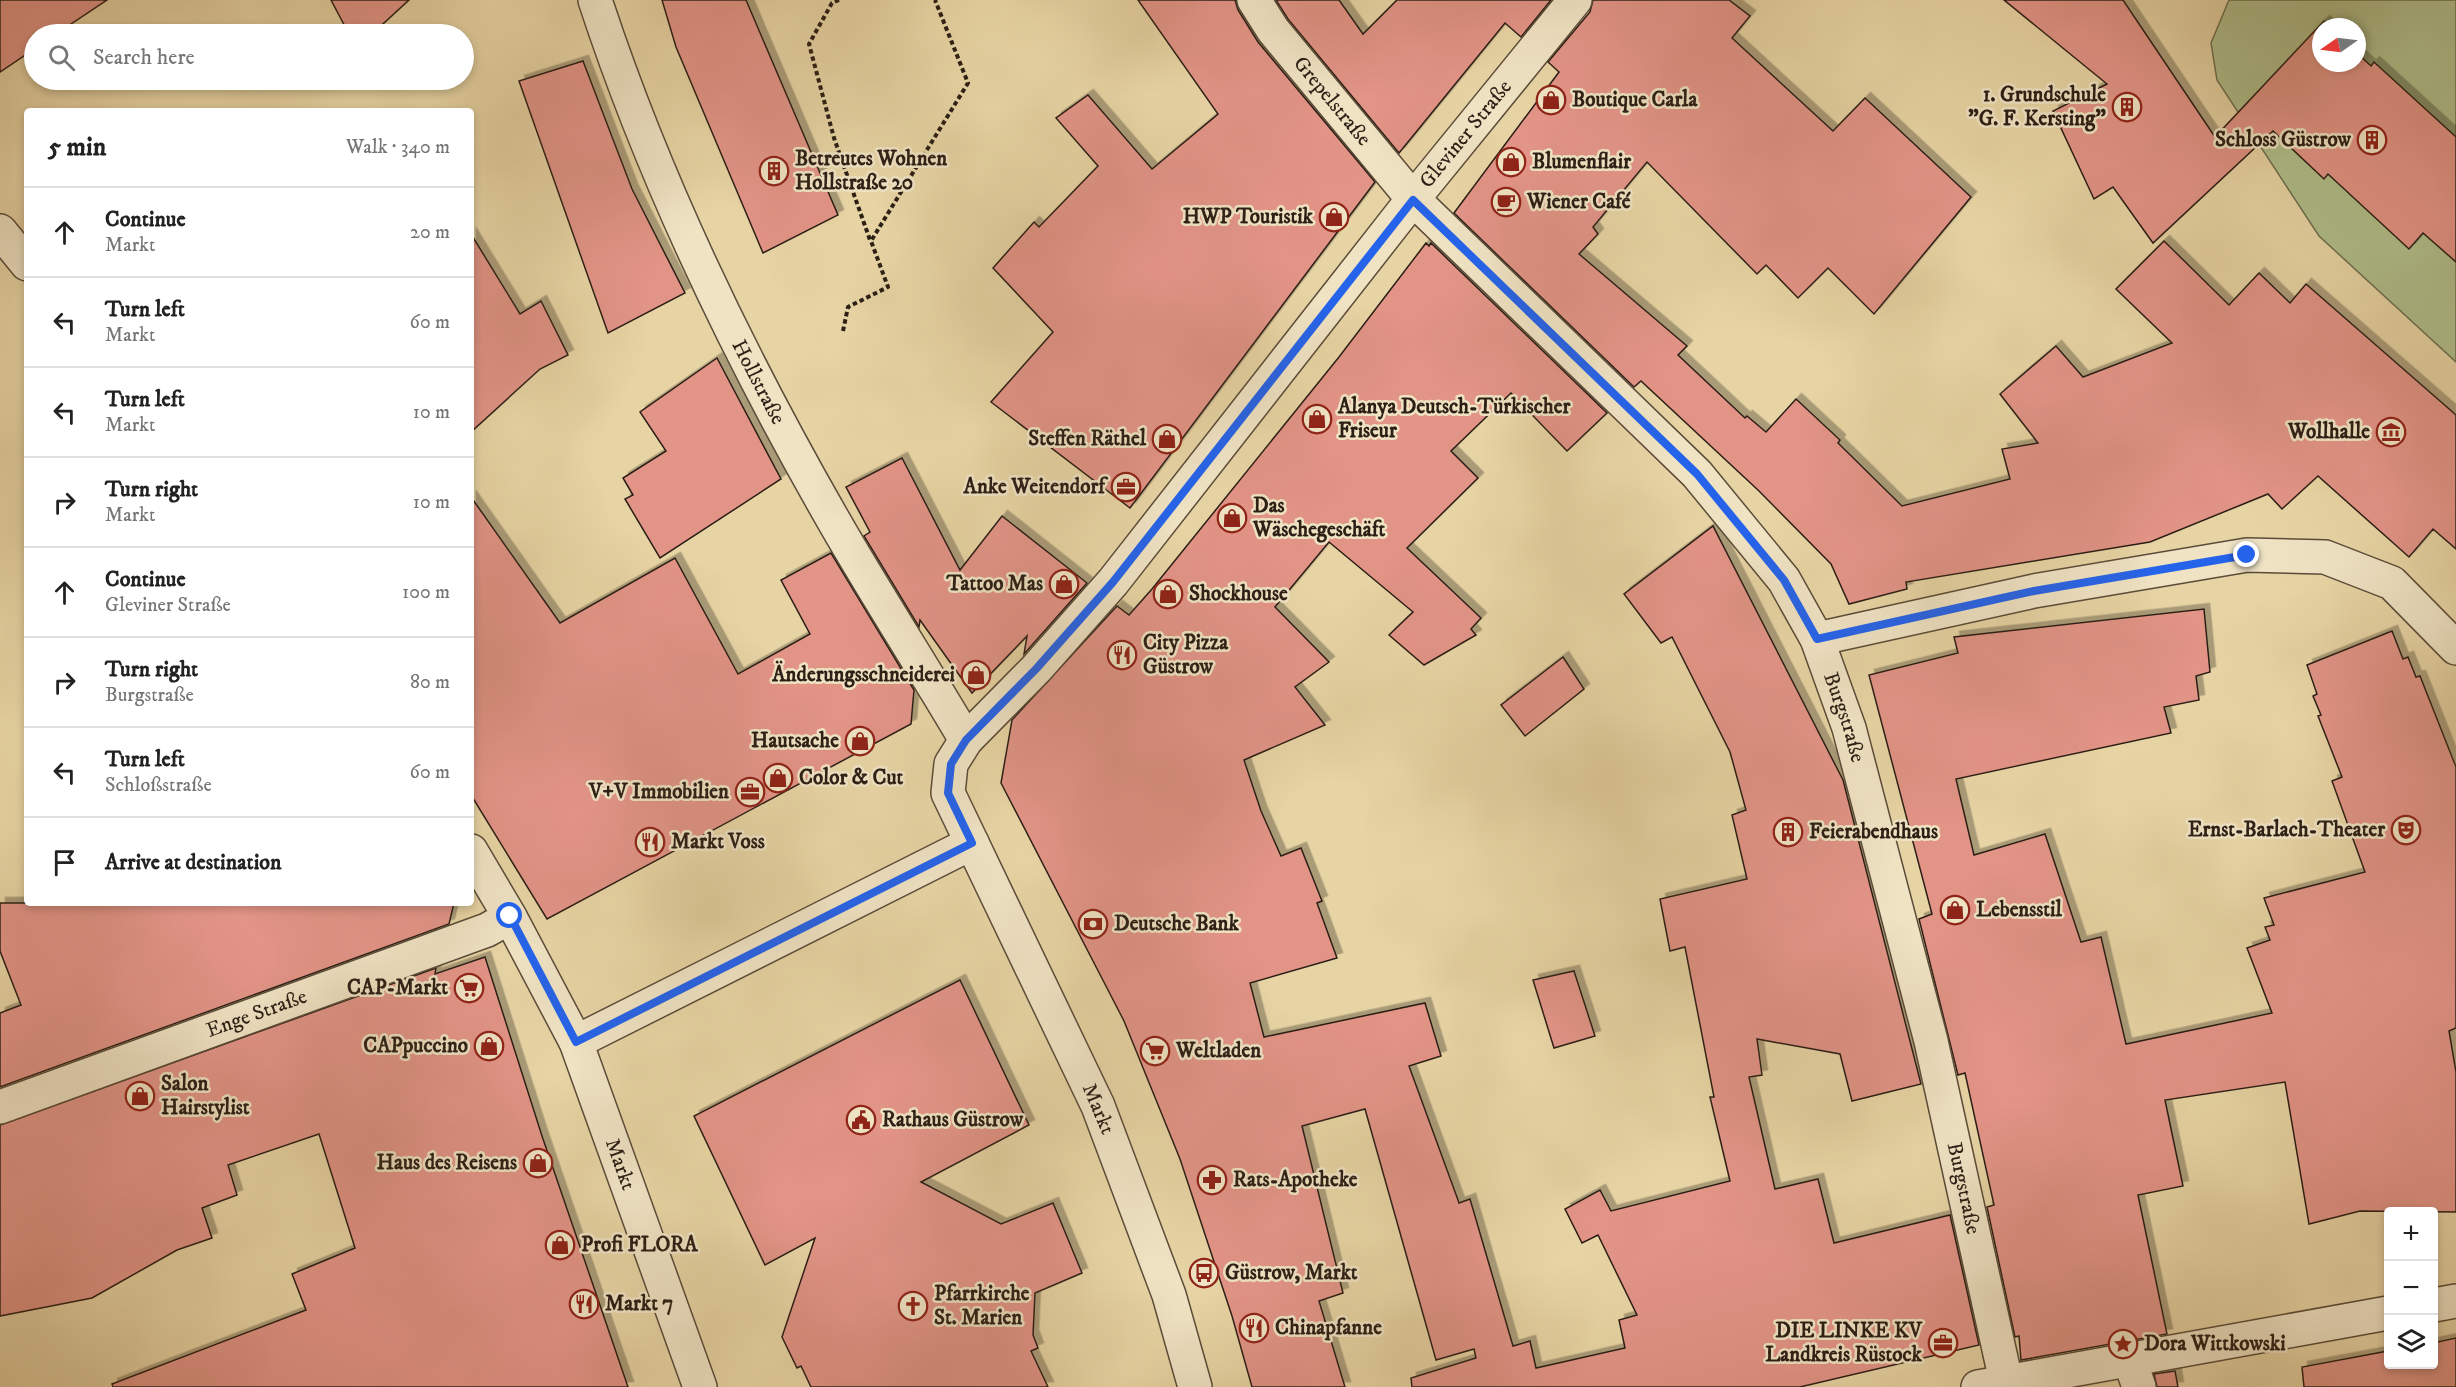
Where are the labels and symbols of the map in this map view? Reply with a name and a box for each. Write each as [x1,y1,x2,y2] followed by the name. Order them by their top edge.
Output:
[2312,18,2366,72] north arrow
[1287,51,1377,152] street label: Grepelstraße
[1414,75,1518,194] street label: Gleviner Straße
[1968,82,2107,132] place label: 1. Grundschule "G. F. Kersting"
[1535,84,1567,116] shop icon: Boutique Carla
[1572,87,1698,113] place label: Boutique Carla
[2111,91,2143,123] building icon: 1. Grundschule "G. F. Kersting"
[2356,124,2388,156] building icon: Schloss Güstrow
[2215,127,2352,153] place label: Schloss Güstrow
[795,146,948,196] place label: Betreutes Wohnen Hollstraße 20
[1495,146,1527,178] shop icon: Blumenflair
[1532,149,1632,175] place label: Blumenflair
[758,155,790,187] building icon: Betreutes Wohnen Hollstraße 20
[1490,186,1522,218] cafe icon: Wiener Café
[1526,189,1631,215] place label: Wiener Café
[1318,201,1350,233] shop icon: HWP Touristik
[1183,204,1314,230] place label: HWP Touristik
[725,335,791,429] street label: Hollstraße
[1337,394,1571,444] place label: Alanya Deutsch-Türkischer Friseur
[1301,403,1333,435] shop icon: Alanya Deutsch-Türkischer Friseur
[2375,416,2407,448] museum icon: Wollhalle
[2287,419,2370,445] place label: Wollhalle
[1151,423,1183,455] shop icon: Steffen Räthel
[1028,426,1147,452] place label: Steffen Räthel
[1110,471,1142,503] office icon: Anke Weitendorf
[963,474,1108,500] place label: Anke Weitendorf
[1252,493,1385,543] place label: Das Wäschegeschäft
[1216,502,1248,534] shop icon: Das Wäschegeschäft
[2233,541,2259,567] route end
[1048,568,1080,600] shop icon: Tattoo Mas
[946,571,1043,597] place label: Tattoo Mas
[1152,578,1184,610] shop icon: Shockhouse
[1189,581,1288,607] place label: Shockhouse
[1143,630,1229,680] place label: City Pizza Güstrow
[1106,639,1138,671] restaurant icon: City Pizza Güstrow
[960,659,992,691] shop icon: Änderungsschneiderei
[771,660,956,688] place label: Änderungsschneiderei
[1817,669,1871,766] street label: Burgstraße
[844,725,876,757] shop icon: Hautsache
[751,728,839,754] place label: Hautsache
[762,762,794,794] shop icon: Color & Cut
[799,765,904,791] place label: Color & Cut
[734,776,766,808] office icon: V+V Immobilien
[588,779,730,805] place label: V+V Immobilien
[2390,814,2422,846] theatre icon: Ernst-Barlach-Theater
[1772,816,1804,848] building icon: Feierabendhaus
[2188,817,2386,843] place label: Ernst-Barlach-Theater
[1809,819,1938,845] place label: Feierabendhaus
[634,826,666,858] restaurant icon: Markt Voss
[671,829,765,855] place label: Markt Voss
[1939,894,1971,926] shop icon: Lebensstil
[1976,897,2062,923] place label: Lebensstil
[496,902,522,928] route start
[1077,908,1109,940] bank icon: Deutsche Bank
[1114,911,1240,937] place label: Deutsche Bank
[453,972,485,1004] supermarket icon: CAP-Markt
[347,975,448,1001] place label: CAP-Markt
[203,983,311,1044] street label: Enge Straße
[473,1030,505,1062] shop icon: CAPpuccino
[363,1033,468,1059] place label: CAPpuccino
[1139,1035,1171,1067] supermarket icon: Weltladen
[1175,1038,1262,1064] place label: Weltladen
[161,1071,250,1121] place label: Salon Hairstylist
[124,1080,156,1112] shop icon: Salon Hairstylist
[1076,1080,1120,1139] street label: Markt
[845,1104,877,1136] public building icon: Rathaus Güstrow
[882,1107,1024,1133] place label: Rathaus Güstrow
[599,1135,641,1194] street label: Markt
[1941,1140,1986,1237] street label: Burgstraße
[522,1147,554,1179] shop icon: Haus des Reisens
[376,1150,517,1176] place label: Haus des Reisens
[1196,1164,1228,1196] pharmacy icon: Rats-Apotheke
[1233,1167,1358,1193] place label: Rats-Apotheke
[544,1229,576,1261] shop icon: Profi FLORA
[581,1232,698,1258] place label: Profi FLORA
[1188,1257,1220,1289] bus stop icon: Güstrow, Markt
[1225,1260,1358,1286] place label: Güstrow, Markt
[934,1281,1030,1331] place label: Pfarrkirche St. Marien
[568,1288,600,1320] restaurant icon: Markt 7
[897,1290,929,1322] church icon: Pfarrkirche St. Marien
[605,1291,673,1317] place label: Markt 7
[1238,1312,1270,1344] restaurant icon: Chinapfanne
[1275,1315,1382,1341] place label: Chinapfanne
[1765,1318,1924,1368] place label: DIE LINKE KV Landkreis Rüstock
[1927,1327,1959,1359] office icon: DIE LINKE KV Landkreis Rüstock
[2107,1328,2139,1360] place icon: Dora Wittkowski
[2144,1331,2286,1357] place label: Dora Wittkowski

